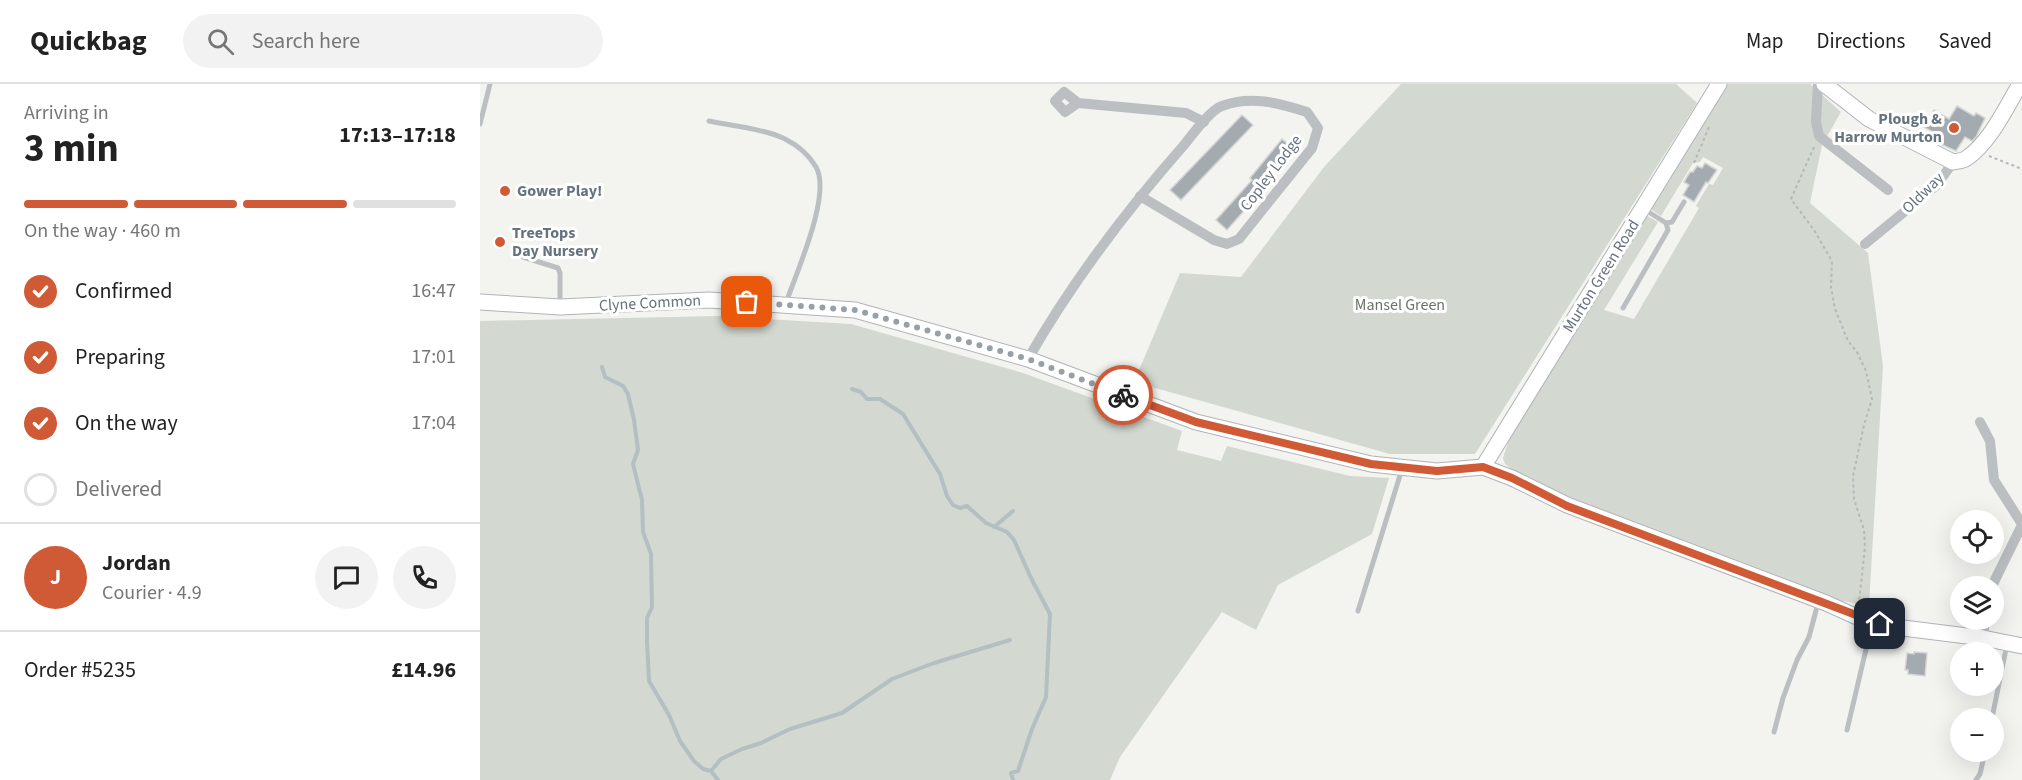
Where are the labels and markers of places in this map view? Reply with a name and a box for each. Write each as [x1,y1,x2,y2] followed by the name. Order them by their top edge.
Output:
[1834,108,1942,148] place label: Plough & Harrow Murton
[1947,121,1961,135] marker: Plough & Harrow Murton
[517,180,602,202] place label: Gower Play!
[498,184,512,198] marker: Gower Play!
[512,222,599,262] place label: TreeTops Day Nursery
[493,235,507,249] marker: TreeTops Day Nursery
[721,276,772,327] pin
[1854,598,1905,649] pin

